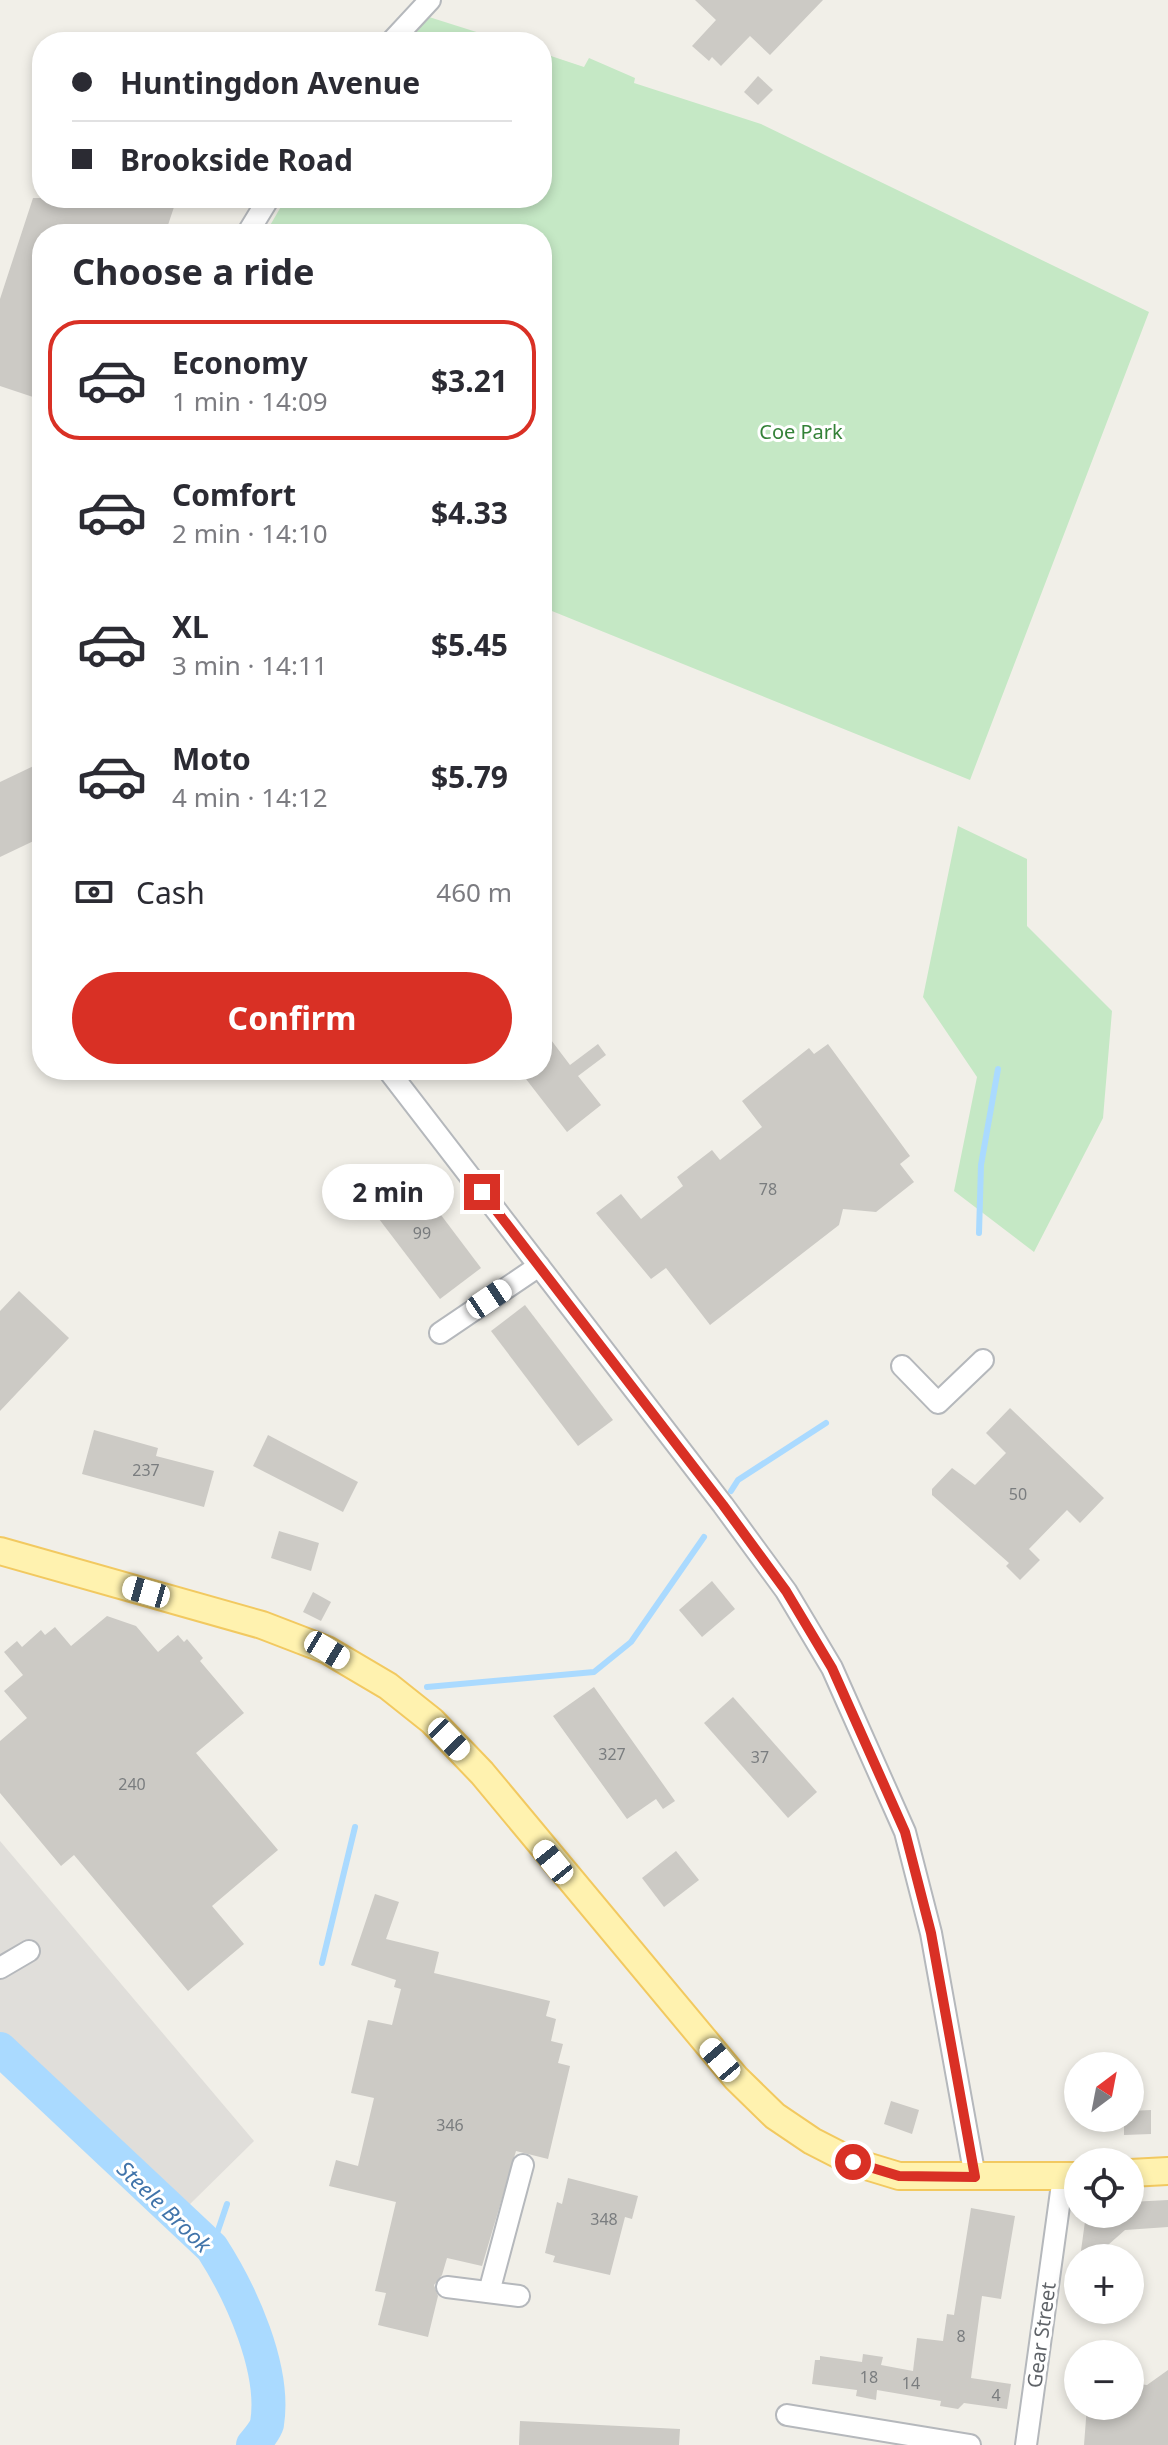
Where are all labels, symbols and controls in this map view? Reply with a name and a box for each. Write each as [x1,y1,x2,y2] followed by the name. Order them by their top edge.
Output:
[120,62,420,103] text: Huntingdon Avenue
[120,139,353,180] text: Brookside Road
[72,247,314,296] text: Choose a ride
[172,342,308,383] text: Economy
[76,344,148,416] icon: car
[431,360,508,401] text: $3.21
[172,383,328,419] text: 1 min · 14:09
[759,418,843,445] park label: Coe Park
[172,474,296,515] text: Comfort
[76,476,148,548] icon: car
[431,492,508,533] text: $4.33
[172,515,328,551] text: 2 min · 14:10
[172,606,209,647] text: XL
[76,608,148,680] icon: car
[431,624,508,665] text: $5.45
[172,647,328,683] text: 3 min · 14:11
[172,738,251,779] text: Moto
[76,740,148,812] icon: car
[431,756,508,797] text: $5.79
[172,779,328,815] text: 4 min · 14:12
[72,870,116,914] icon: cash
[136,872,205,913] text: Cash
[436,874,512,910] text: 460 m
[72,972,512,1064] button: Confirm
[322,1164,454,1220] callout: 2 min
[352,1174,424,1210] text: 2 min
[464,1174,500,1210] route end
[759,1178,777,1200] house number: 78
[413,1222,431,1244] house number: 99
[462,1276,516,1322] car
[132,1459,160,1481] house number: 237
[1009,1483,1027,1505] house number: 50
[120,1574,172,1610] car
[300,1627,354,1673] car
[424,1713,474,1765] car
[598,1743,626,1765] house number: 327
[751,1746,769,1768] house number: 37
[118,1773,146,1795] house number: 240
[529,1836,577,1888] car
[695,2034,745,2086] car
[1064,2052,1144,2132] north arrow
[1064,2052,1144,2420] map controls
[436,2114,464,2136] house number: 346
[835,2144,871,2180] route start
[1064,2148,1144,2228] button: locate
[111,2154,219,2259] water label: Steele Brook
[590,2208,618,2230] house number: 348
[1064,2244,1144,2324] button: +
[1020,2280,1062,2390] street label: Gear Street
[956,2325,966,2347] house number: 8
[1064,2340,1144,2420] button: −
[860,2366,878,2388] house number: 18
[902,2372,920,2394] house number: 14
[991,2384,1001,2406] house number: 4

